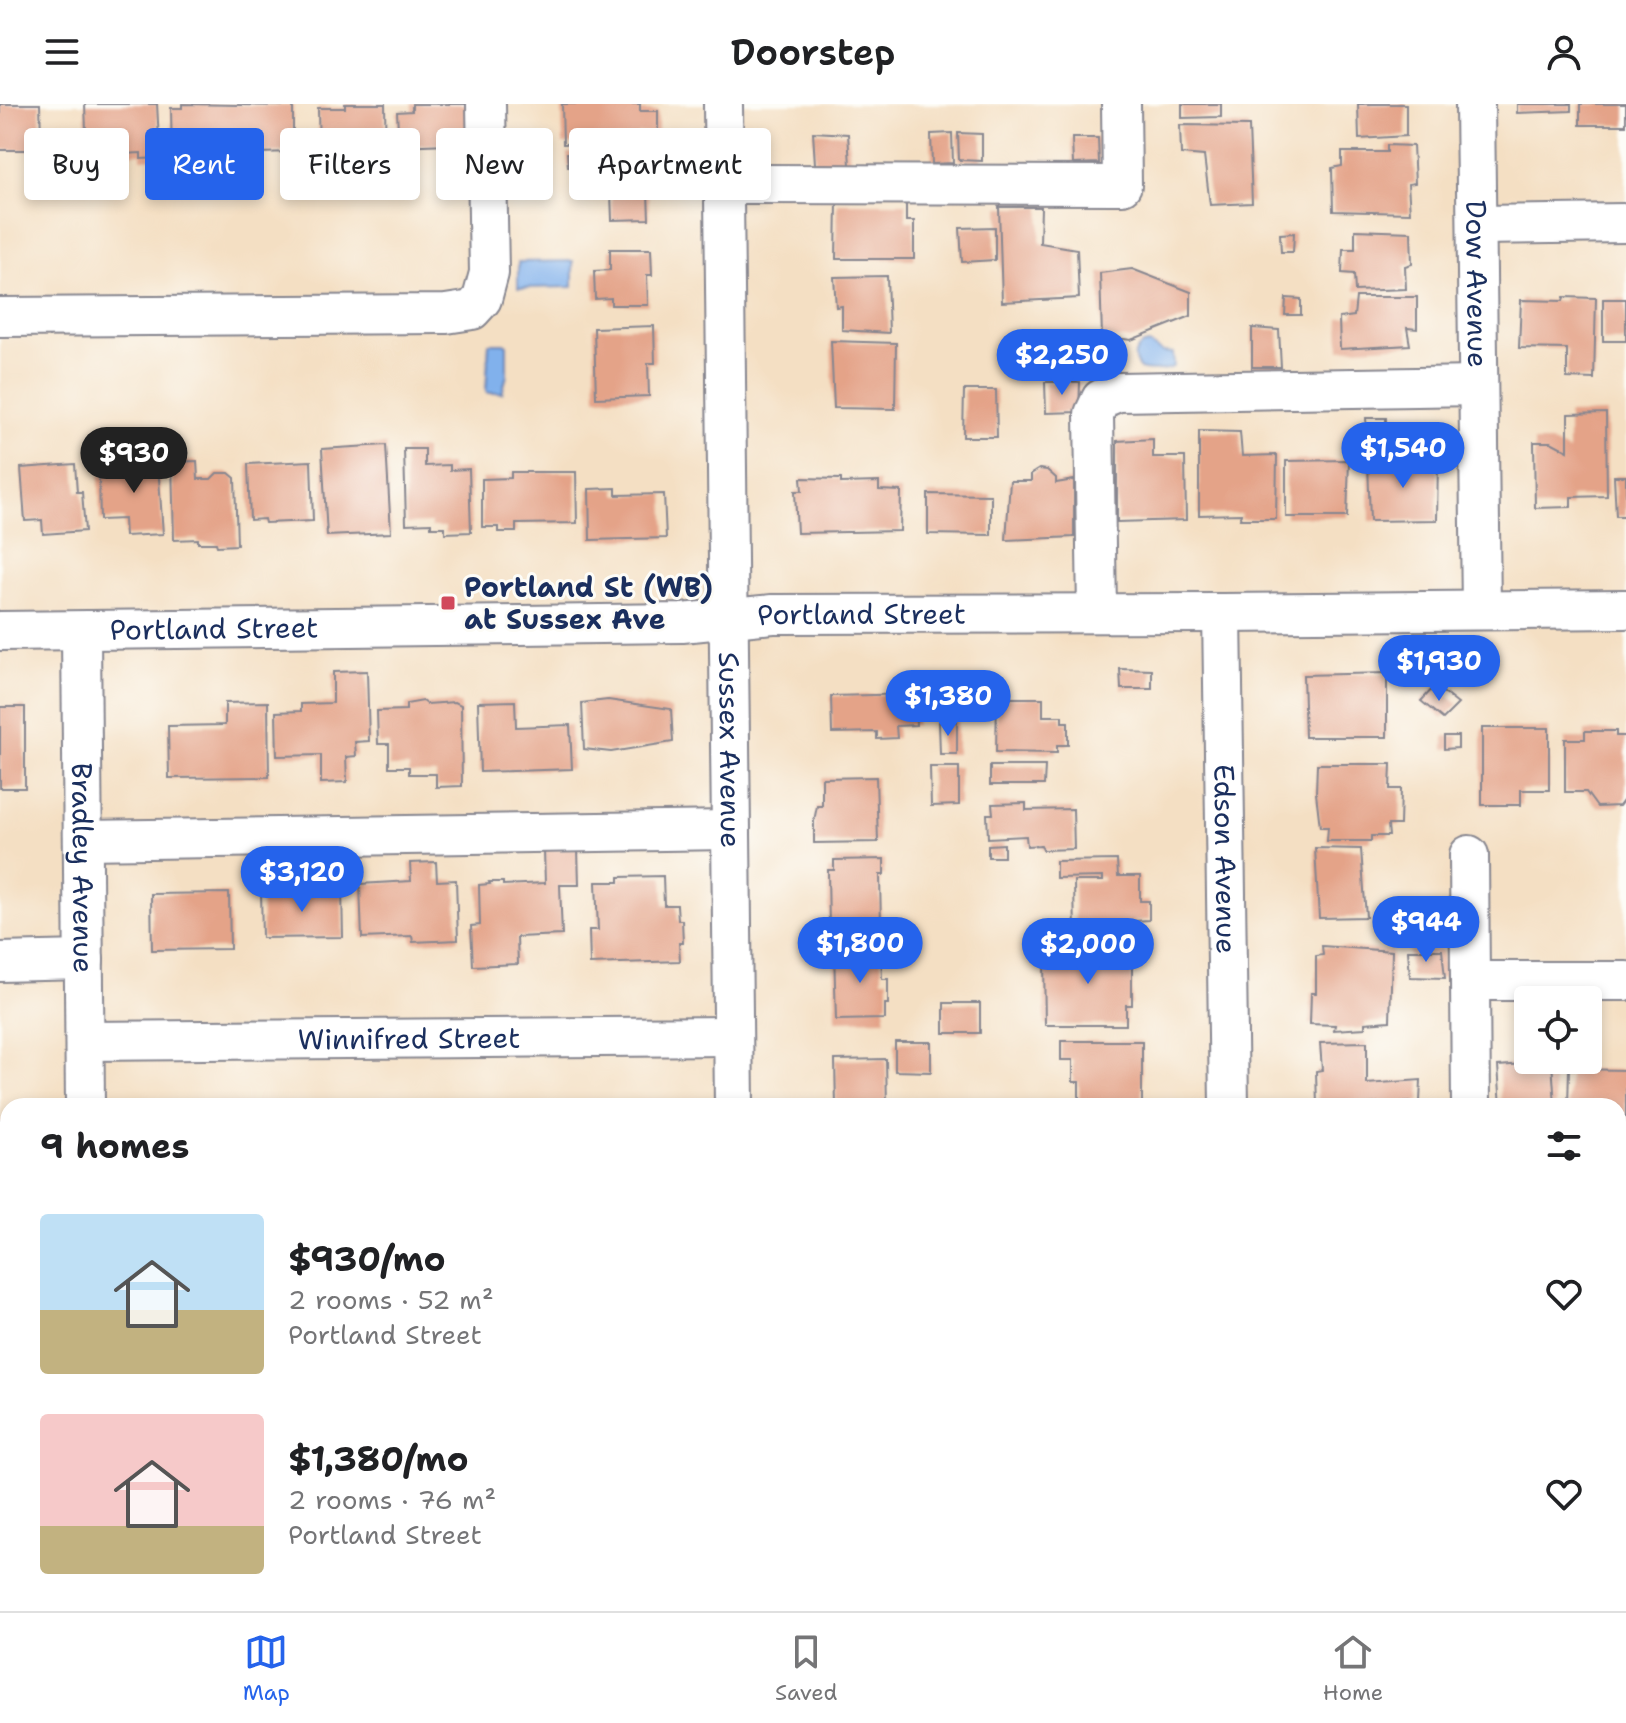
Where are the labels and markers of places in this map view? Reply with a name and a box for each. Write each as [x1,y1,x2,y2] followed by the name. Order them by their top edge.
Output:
[997,329,1127,397] pin: $2,250
[1338,422,1468,490] pin: $1,540
[87,427,181,495] pin: $930
[464,568,713,638] place label: Portland St (WB) at Sussex Ave
[439,594,457,612] marker: Portland St (WB) at Sussex Ave
[1374,635,1504,703] pin: $1,930
[883,670,1013,738] pin: $1,380
[237,846,367,914] pin: $3,120
[1379,896,1473,964] pin: $944
[795,917,925,985] pin: $1,800
[1023,918,1153,986] pin: $2,000

